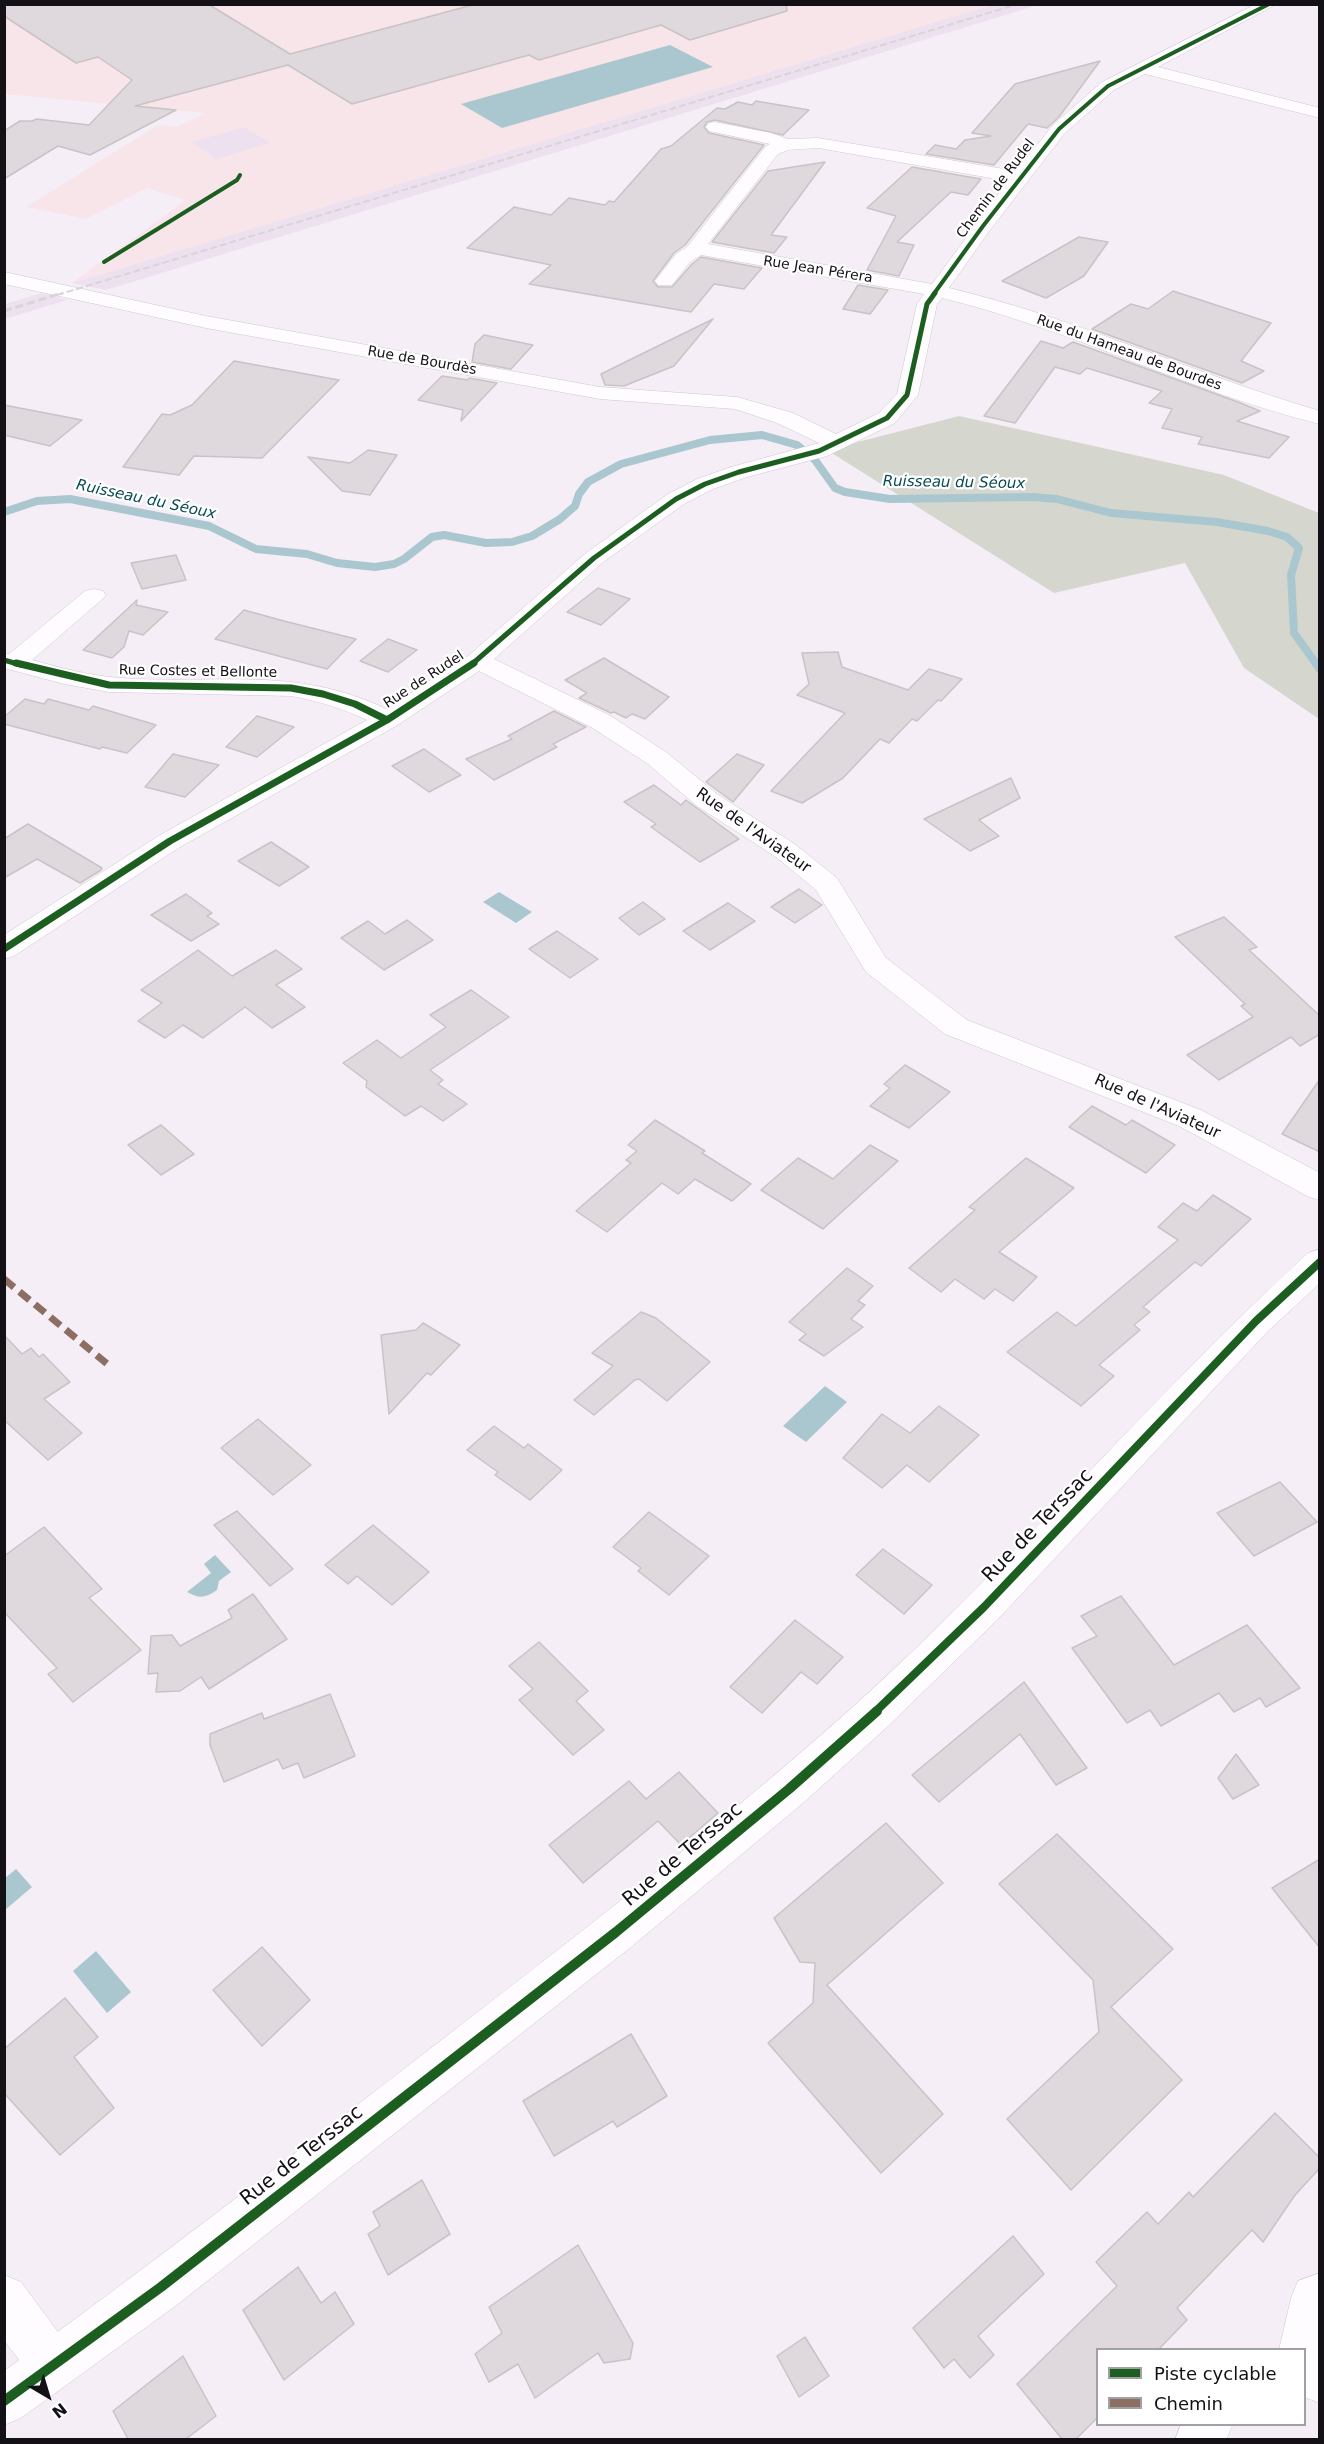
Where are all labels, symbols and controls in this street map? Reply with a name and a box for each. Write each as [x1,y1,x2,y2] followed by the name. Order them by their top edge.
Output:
[953,136,1039,242] street label: Chemin de Rudel
[762,253,874,287] street label: Rue Jean Pérera
[1034,312,1224,394] street label: Rue du Hameau de Bourdes
[366,343,478,379] street label: Rue de Bourdès
[883,473,1025,493] water label: Ruisseau du Séoux
[74,476,218,524] water label: Ruisseau du Séoux
[381,648,467,712] street label: Rue de Rudel
[119,662,277,682] street label: Rue Costes et Bellonte
[692,784,814,878] street label: Rue de l'Aviateur
[1091,1071,1223,1143] street label: Rue de l'Aviateur
[978,1464,1098,1588] street label: Rue de Terssac
[618,1798,748,1912] street label: Rue de Terssac
[236,2101,368,2211] street label: Rue de Terssac
[1096,2348,1306,2426] legend
[1154,2363,1277,2384] text: Piste cyclable
[18,2366,78,2426] north arrow
[1154,2393,1223,2414] text: Chemin
[48,2399,71,2422] text: N

